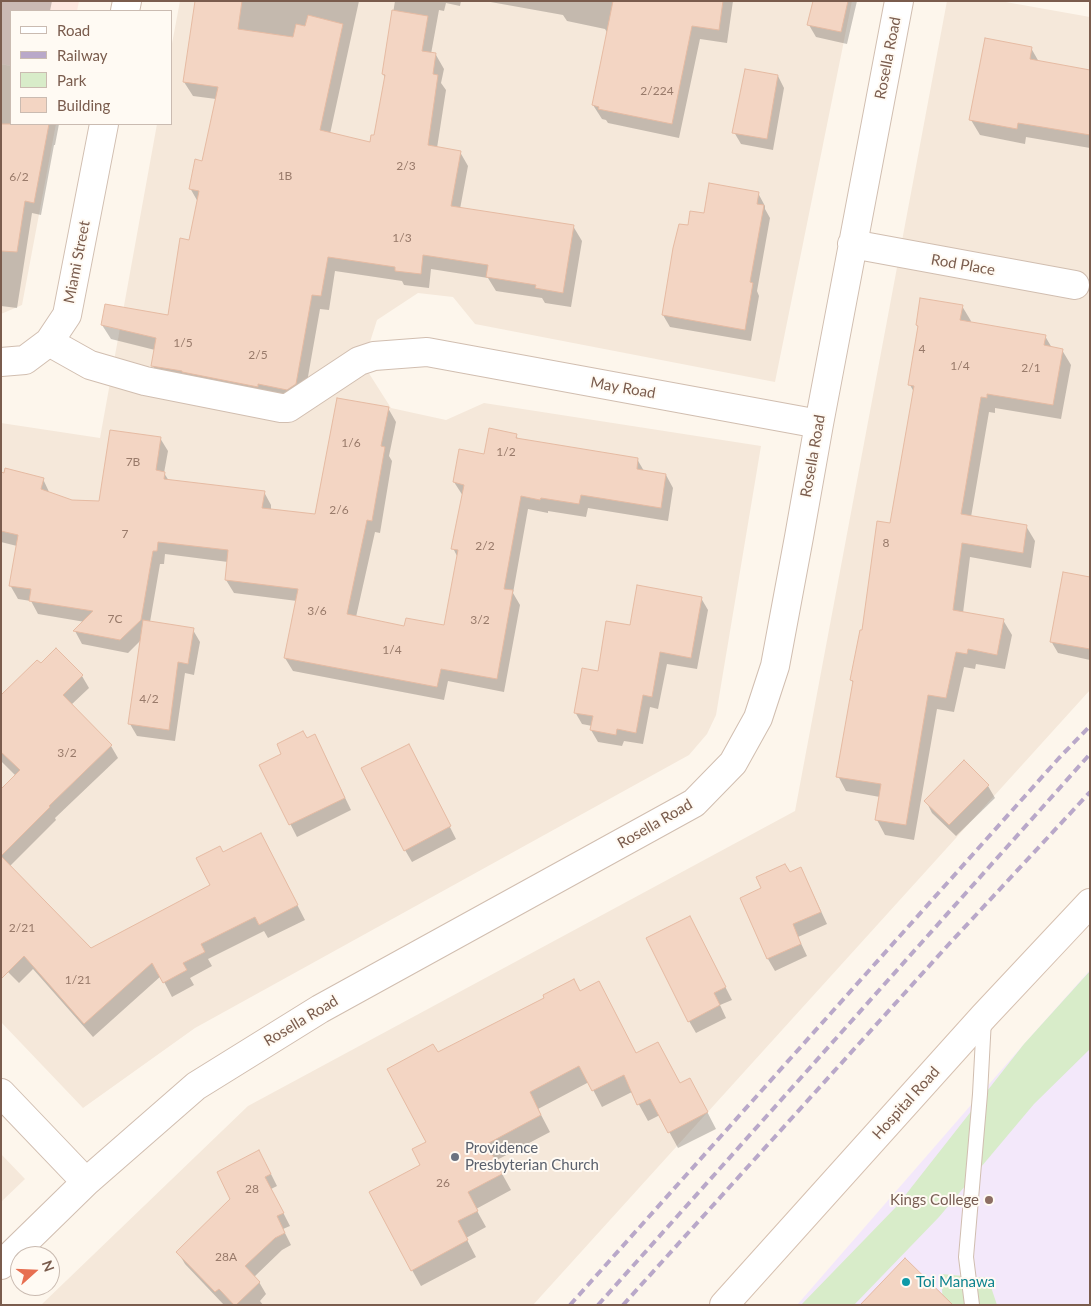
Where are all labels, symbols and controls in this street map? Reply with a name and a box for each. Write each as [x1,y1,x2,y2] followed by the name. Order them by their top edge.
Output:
[10,10,172,125] legend
[871,15,905,101] street label: Rosella Road
[57,21,90,39] text: Road
[57,46,108,64] text: Railway
[57,71,86,89] text: Park
[640,84,674,98] house number: 2/224
[57,96,110,114] text: Building
[396,159,416,173] house number: 2/3
[278,169,292,183] house number: 1B
[9,170,29,184] house number: 6/2
[60,219,94,305] street label: Miami Street
[392,231,412,245] house number: 1/3
[930,251,996,279] street label: Rod Place
[173,336,193,350] house number: 1/5
[919,342,925,356] house number: 4
[248,348,268,362] house number: 2/5
[950,359,970,373] house number: 1/4
[1021,361,1041,375] house number: 2/1
[589,373,657,403] street label: May Road
[797,413,829,499] street label: Rosella Road
[341,436,361,450] house number: 1/6
[496,445,516,459] house number: 1/2
[126,455,140,469] house number: 7B
[329,503,349,517] house number: 2/6
[122,527,128,541] house number: 7
[883,536,889,550] house number: 8
[475,539,495,553] house number: 2/2
[307,604,327,618] house number: 3/6
[108,612,122,626] house number: 7C
[470,613,490,627] house number: 3/2
[382,643,402,657] house number: 1/4
[139,692,159,706] house number: 4/2
[57,746,77,760] house number: 3/2
[614,795,696,853] street label: Rosella Road
[9,921,35,935] house number: 2/21
[65,973,91,987] house number: 1/21
[261,992,341,1050] street label: Rosella Road
[869,1063,943,1143] street label: Hospital Road
[465,1139,599,1174] place label: Providence Presbyterian Church
[449,1151,461,1163] marker: Providence Presbyterian Church
[436,1176,450,1190] house number: 26
[245,1182,259,1196] house number: 28
[890,1191,979,1209] place label: Kings College
[983,1194,995,1206] marker: Kings College
[10,1246,60,1296] north arrow
[215,1250,237,1264] house number: 28A
[39,1258,58,1274] text: N
[916,1273,995,1291] place label: Toi Manawa
[900,1276,912,1288] marker: Toi Manawa

